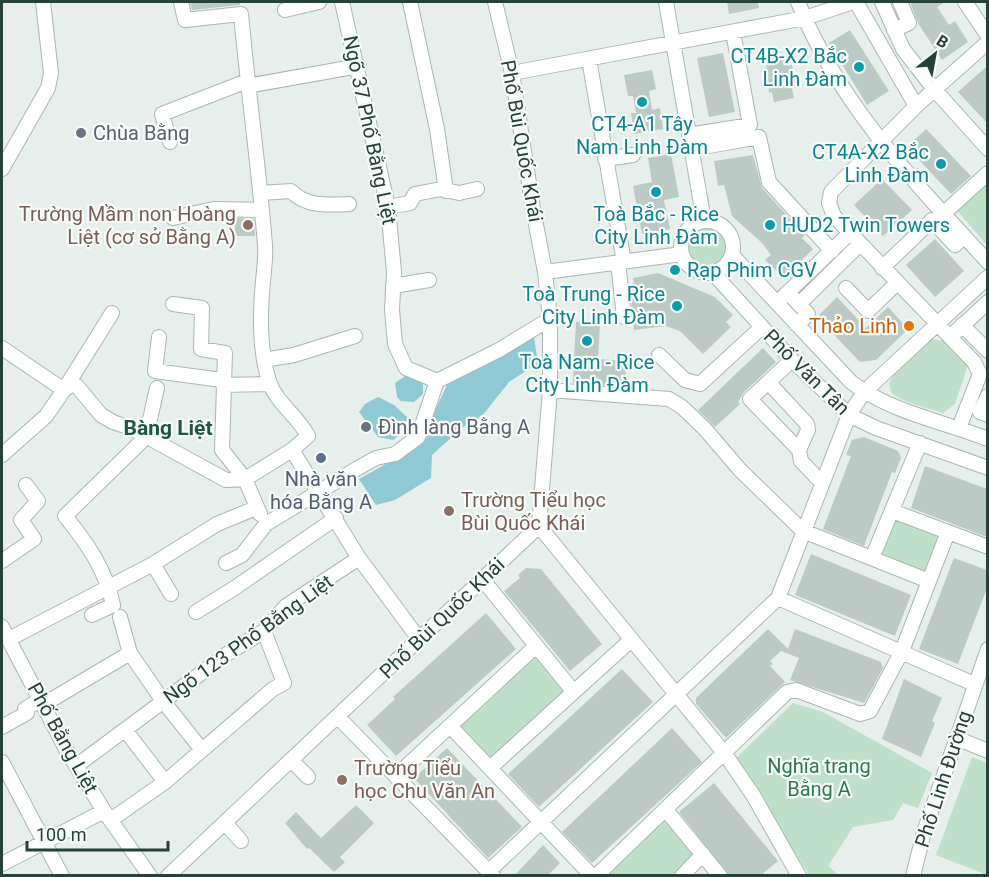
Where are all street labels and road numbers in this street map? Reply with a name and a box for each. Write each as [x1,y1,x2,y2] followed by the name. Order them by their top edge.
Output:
[338,33,402,227] street label: Ngõ 37 Phố Bằng Liệt
[496,58,548,224] street label: Phố Bùi Quốc Khái
[759,324,855,420] street label: Phố Văn Tân
[375,552,509,684] street label: Phố Bùi Quốc Khái
[158,569,338,709] street label: Ngõ 123 Phố Bằng Liệt
[23,678,103,798] street label: Phố Bằng Liệt
[910,708,976,850] street label: Phố Linh Đường

